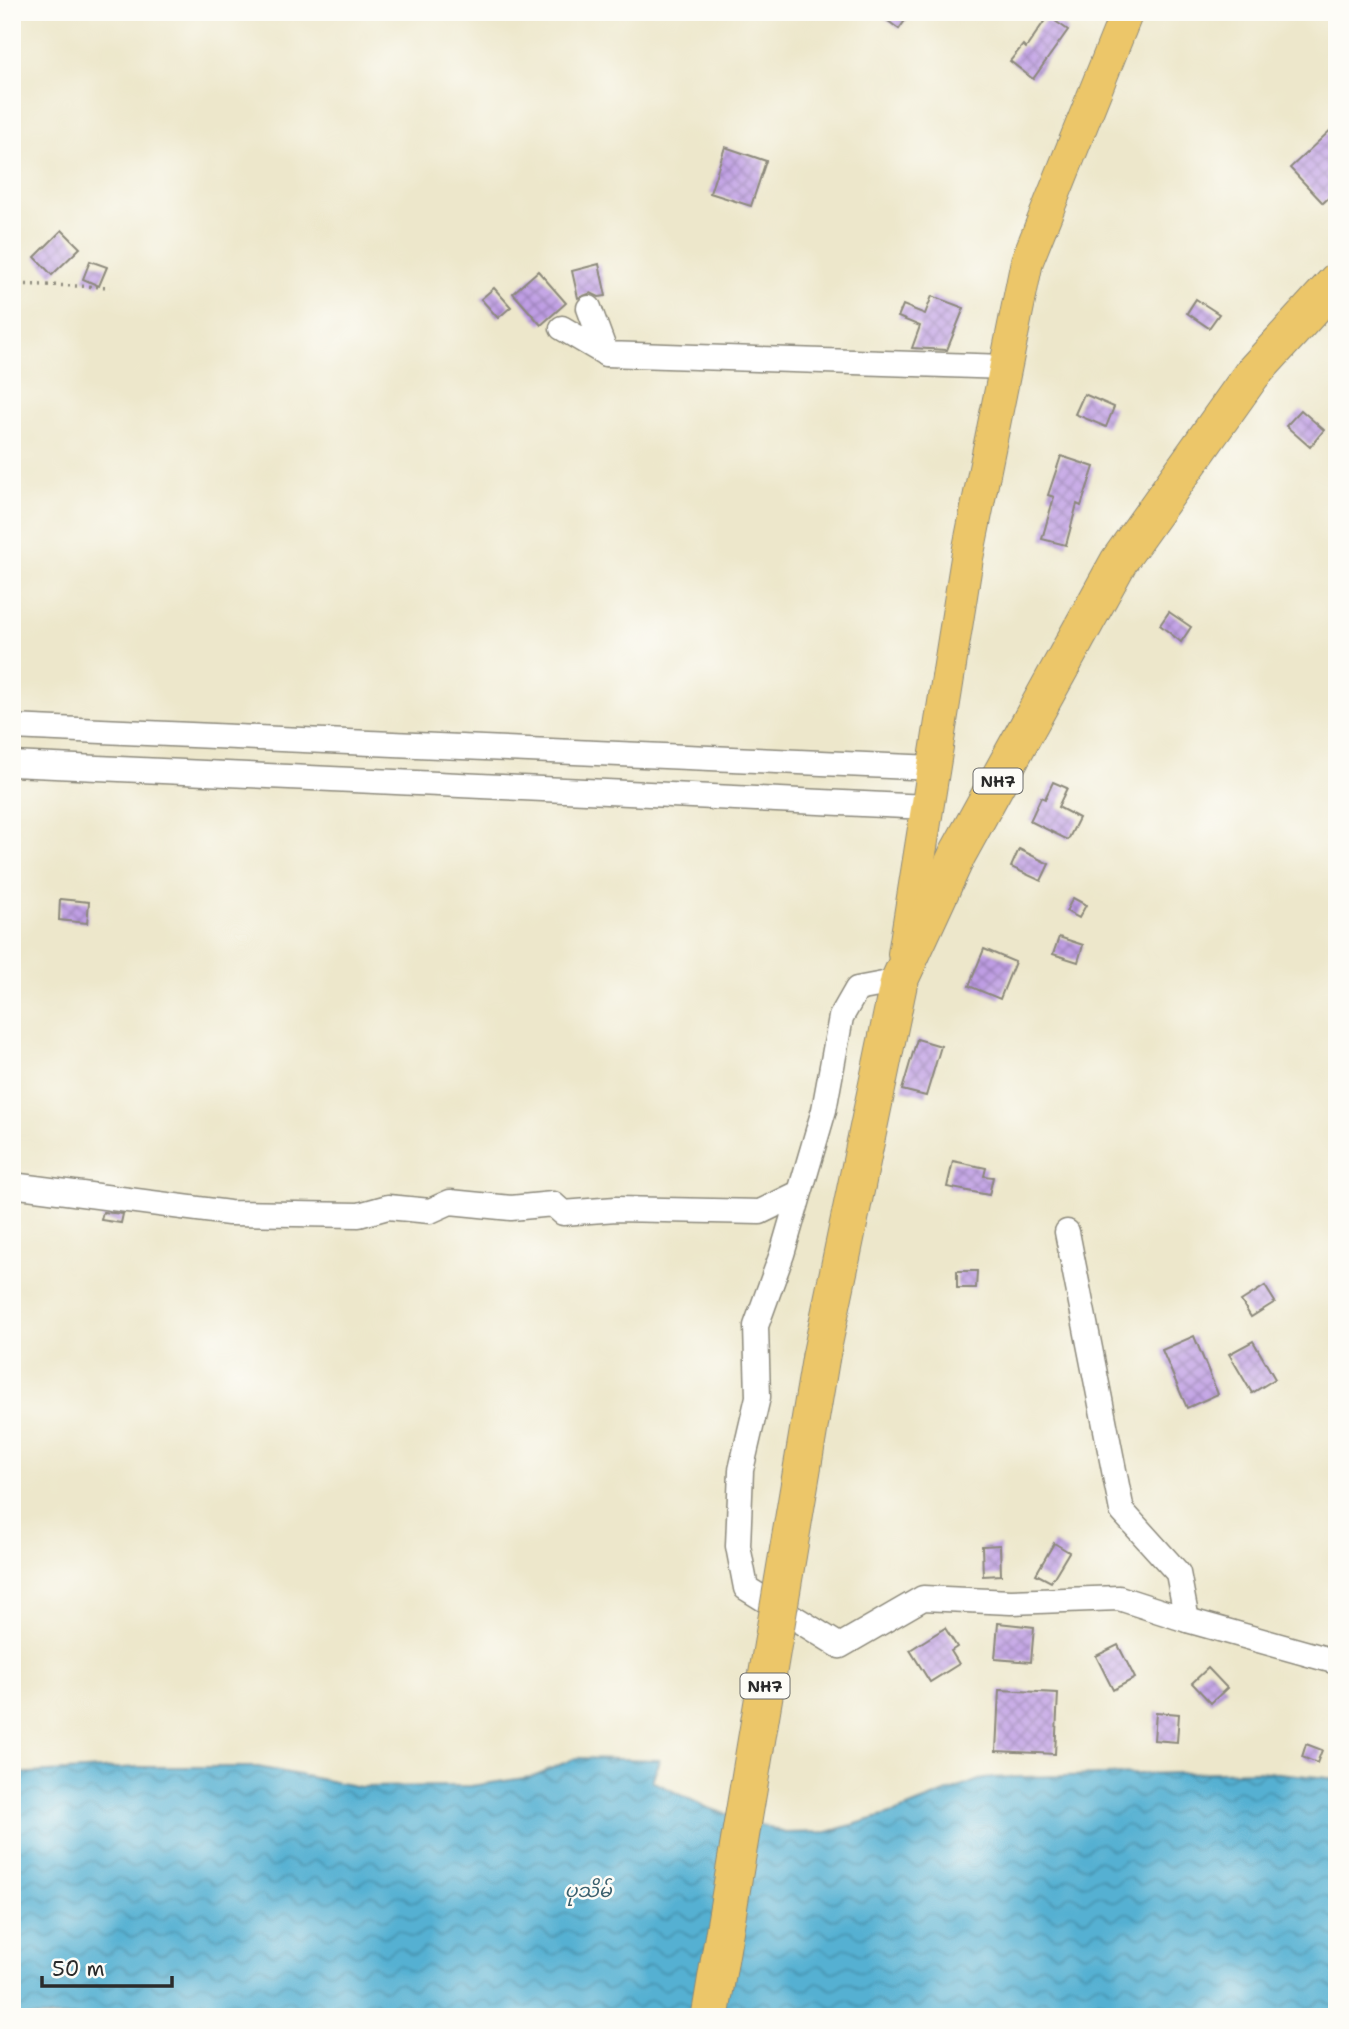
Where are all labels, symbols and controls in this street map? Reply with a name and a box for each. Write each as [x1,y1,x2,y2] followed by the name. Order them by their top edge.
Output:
[974,768,1023,794] road number: NH7
[740,1674,790,1698] road number: NH7
[564,1877,613,1906] water label: ပုသိမ်
[42,1945,172,1989] scale bar
[52,1955,105,1983] text: 50 m

